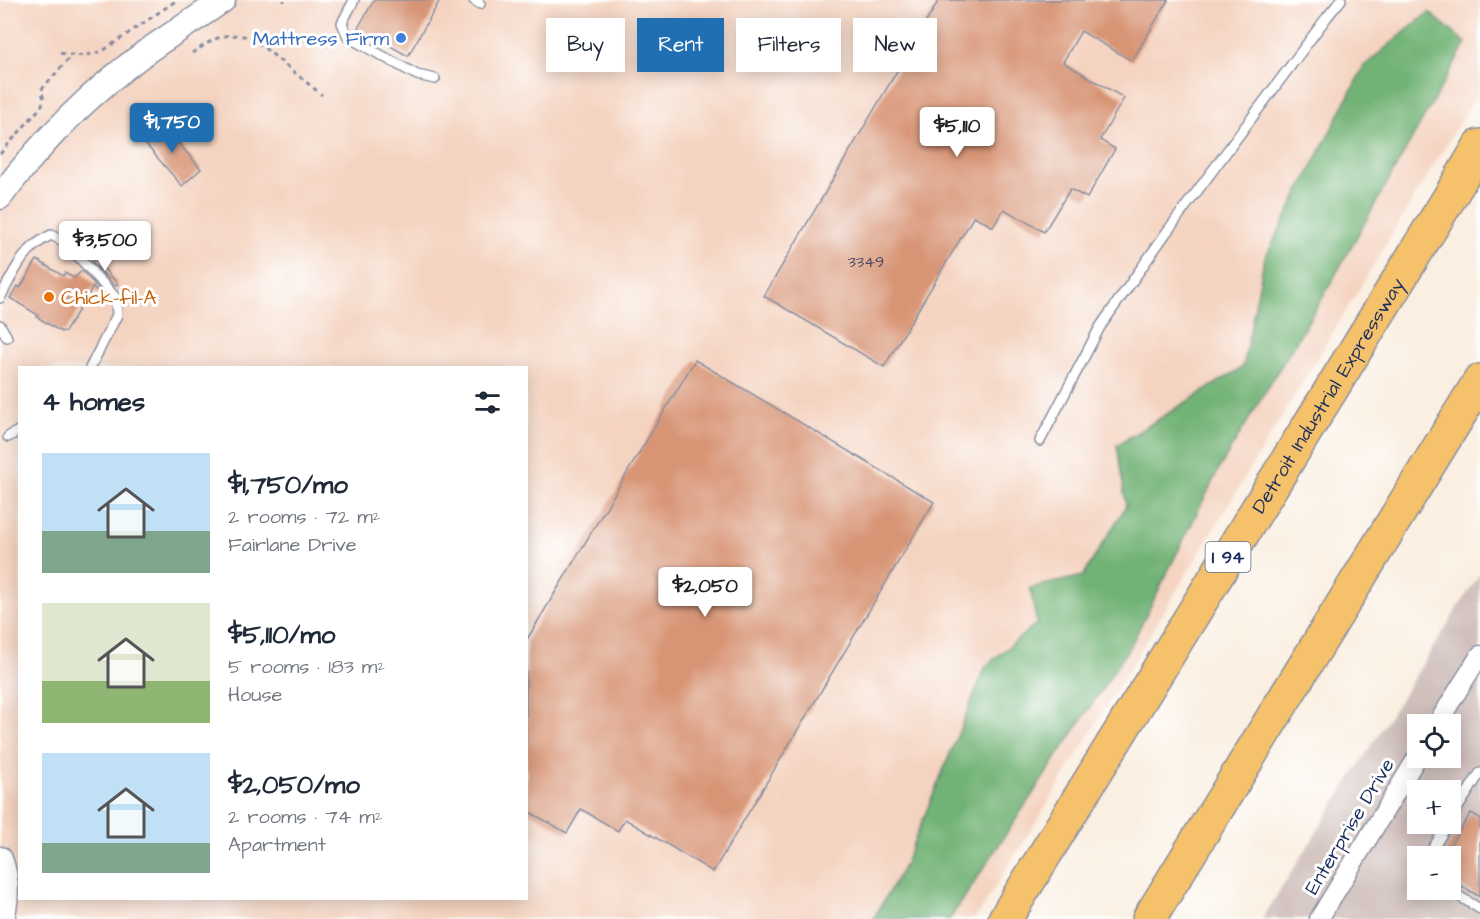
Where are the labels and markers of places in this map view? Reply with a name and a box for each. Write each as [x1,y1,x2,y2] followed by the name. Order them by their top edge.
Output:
[253,25,389,53] place label: Mattress Firm
[394,31,408,45] marker: Mattress Firm
[123,103,221,154] pin: $1,750
[908,107,1006,158] pin: $5,110
[56,221,154,272] pin: $3,500
[61,284,157,312] place label: Chick-fil-A
[42,290,56,304] marker: Chick-fil-A
[656,567,754,618] pin: $2,050

